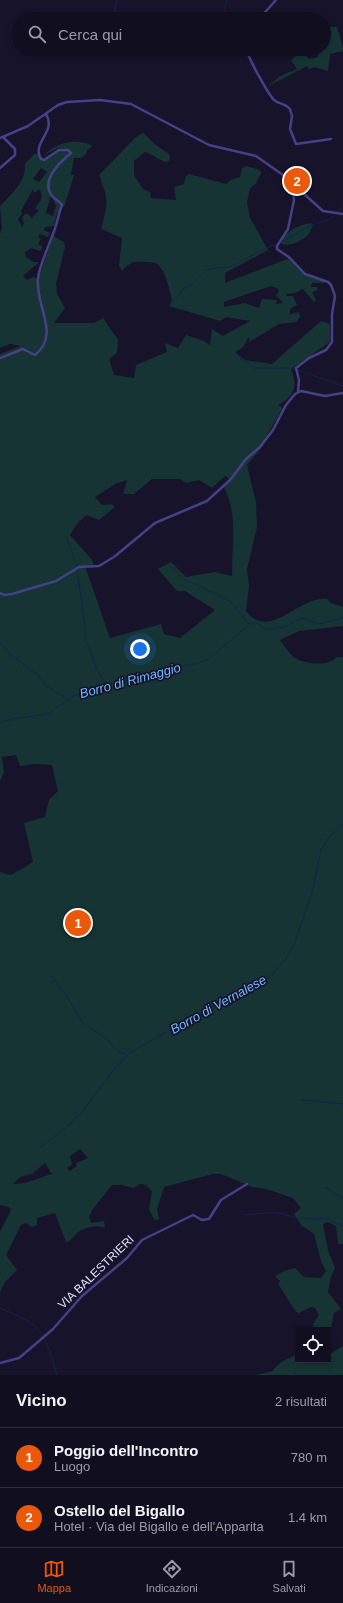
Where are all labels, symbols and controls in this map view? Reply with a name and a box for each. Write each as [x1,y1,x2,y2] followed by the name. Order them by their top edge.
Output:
[12,12,331,56] search box
[26,23,48,45] icon: search
[58,26,122,43] text: Cerca qui
[284,166,310,196] pin: 2
[130,639,150,659] your location
[78,660,182,701] water label: Borro di Rimaggio
[65,908,91,938] pin: 1
[168,972,269,1037] water label: Borro di Vernalese
[55,1232,137,1312] street label: VIA BALESTRIERI
[295,1327,331,1363] map controls
[295,1327,331,1363] button: locate
[16,1391,67,1410] text: Vicino
[275,1394,327,1409] text: 2 risultati
[54,1442,198,1459] text: Poggio dell'Incontro
[25,1450,33,1465] text: 1
[291,1450,327,1465] text: 780 m
[54,1459,90,1474] text: Luogo
[54,1502,185,1519] text: Ostello del Bigallo
[25,1510,33,1525] text: 2
[288,1510,327,1525] text: 1.4 km
[54,1519,264,1534] text: Hotel · Via del Bigallo e dell'Apparita
[37,1558,71,1594] tab: Mappa
[146,1558,198,1594] tab: Indicazioni
[273,1558,306,1594] tab: Salvati

